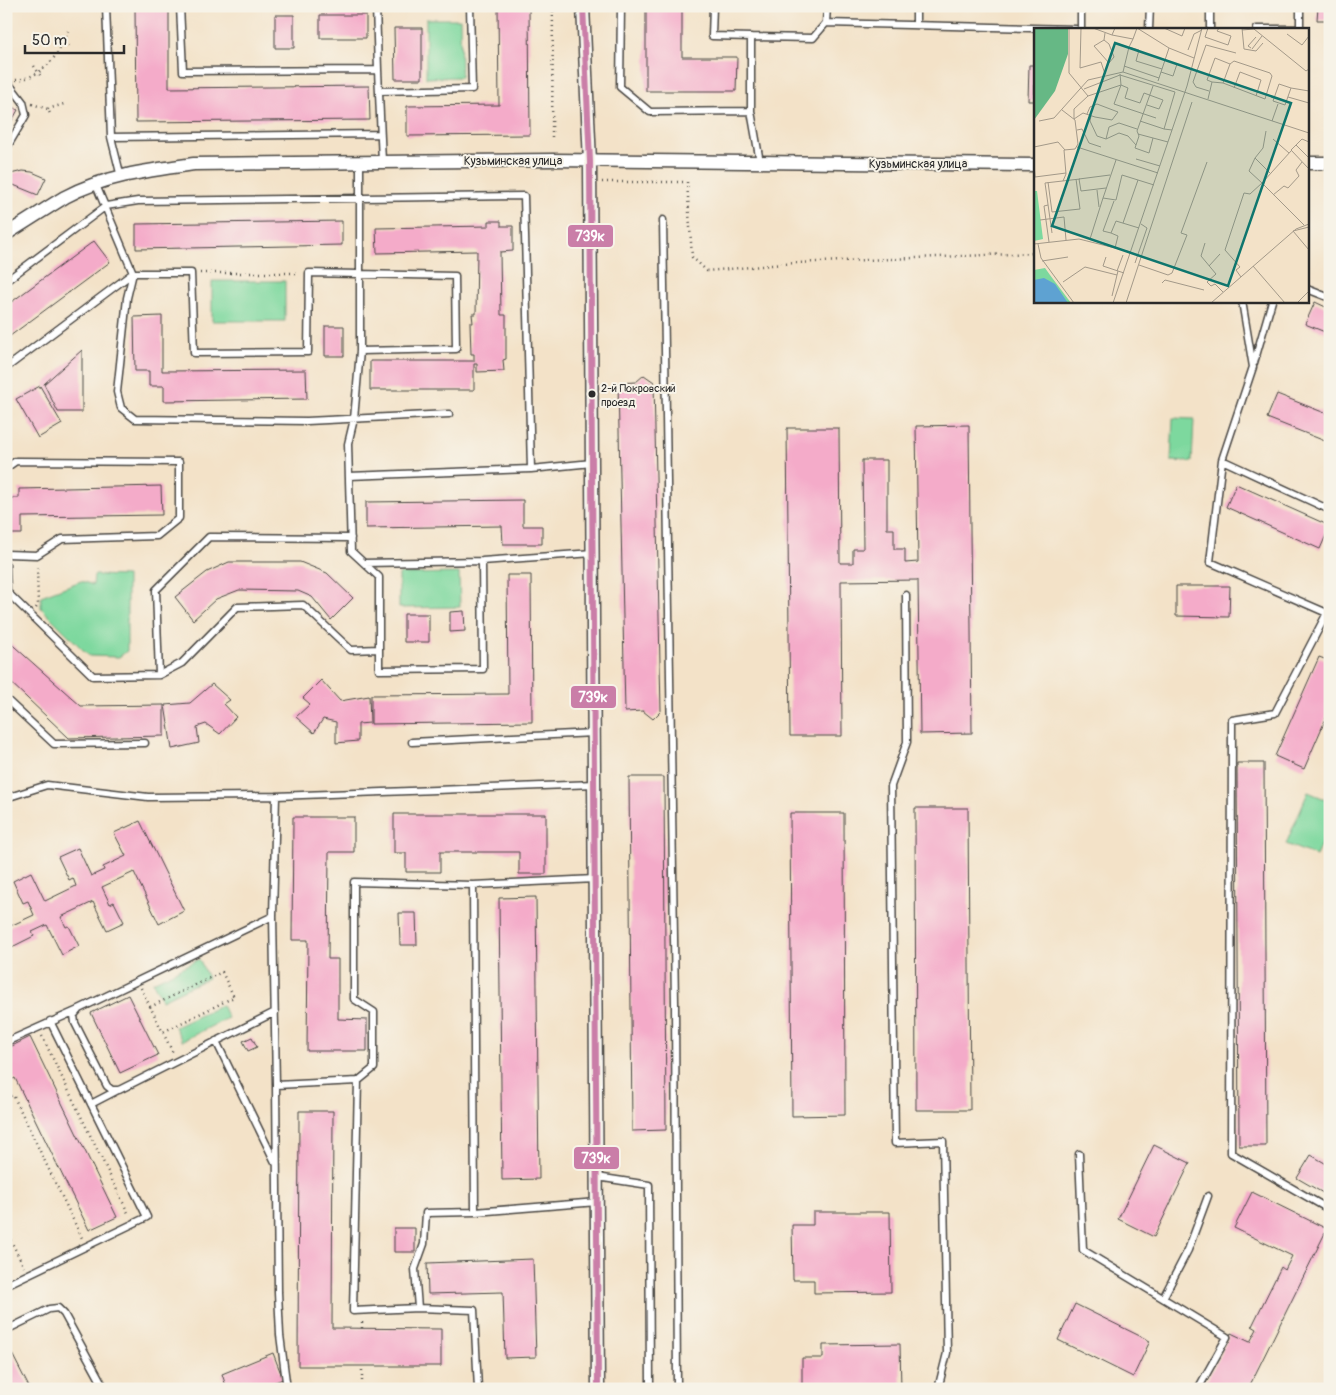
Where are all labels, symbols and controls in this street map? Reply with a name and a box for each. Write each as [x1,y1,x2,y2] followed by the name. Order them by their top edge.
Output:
[25,22,124,54] scale bar
[1034,28,1308,302] inset map
[32,31,67,50] text: 50 m
[464,154,563,169] street label: Кузьминская улица
[869,157,968,172] street label: Кузьминская улица
[567,224,614,248] line badge: 739к
[575,228,605,245] text: 739к
[601,382,676,409] place label: 2-й Покровский проезд
[587,389,597,399] marker: 2-й Покровский проезд
[570,685,617,709] line badge: 739к
[578,689,608,706] text: 739к
[573,1146,620,1170] line badge: 739к
[581,1150,611,1167] text: 739к

